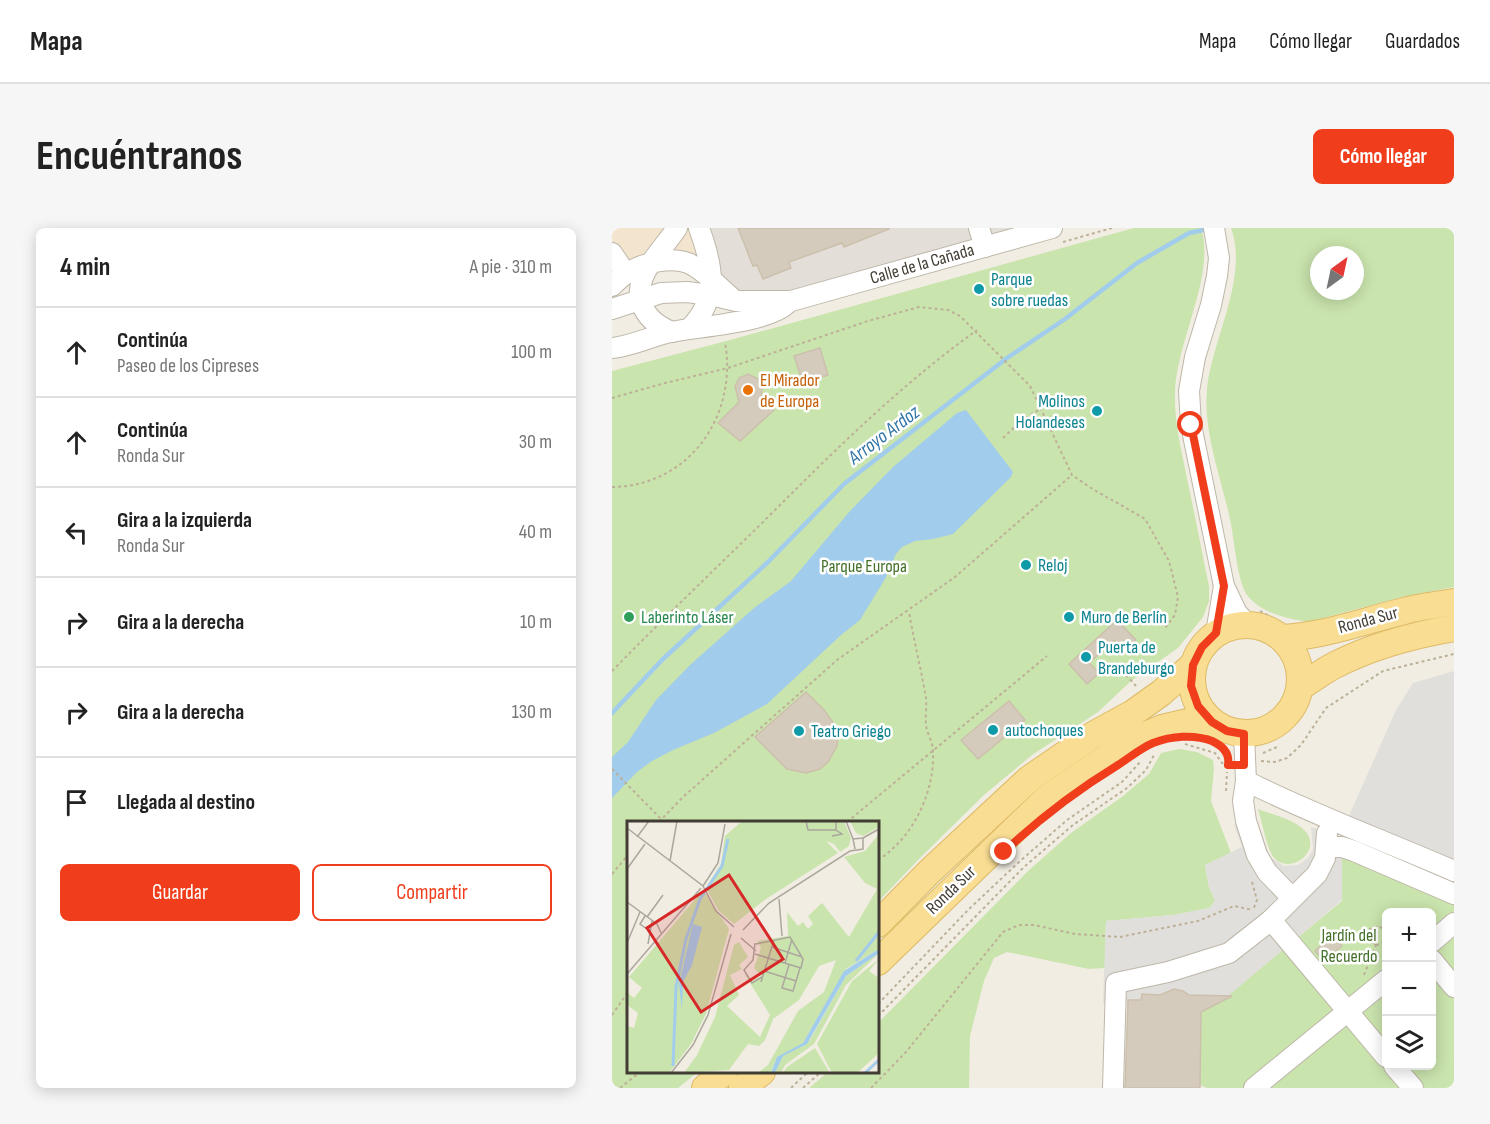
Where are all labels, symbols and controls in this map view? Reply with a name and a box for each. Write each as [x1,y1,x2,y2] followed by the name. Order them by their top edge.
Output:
[30,25,83,58] text: Mapa
[1199,29,1236,54] text: Mapa
[1269,29,1352,54] text: Cómo llegar
[1385,29,1460,54] text: Guardados
[1313,129,1454,184] button: Cómo llegar
[36,131,242,182] text: Encuéntranos
[868,239,977,289] street label: Calle de la Cañada
[1310,246,1364,300] north arrow
[60,252,110,283] text: 4 min
[470,255,552,279] text: A pie · 310 m
[991,269,1068,311] place label: Parque sobre ruedas
[972,282,986,296] marker: Parque sobre ruedas
[117,327,188,354] text: Continúa
[60,336,93,369] icon: ahead
[511,340,552,364] text: 100 m
[117,354,259,378] text: Paseo de los Cipreses
[760,370,820,412] place label: El Mirador de Europa
[741,383,755,397] marker: El Mirador de Europa
[1016,391,1085,433] place label: Molinos Holandeses
[843,400,925,470] water label: Arroyo Ardoz
[1090,404,1104,418] marker: Molinos Holandeses
[1177,411,1203,437] route start
[117,417,188,444] text: Continúa
[60,426,93,459] icon: ahead
[519,430,552,454] text: 30 m
[117,444,185,468] text: Ronda Sur
[117,507,252,534] text: Gira a la izquierda
[60,516,93,549] icon: left
[519,520,552,544] text: 40 m
[117,534,185,558] text: Ronda Sur
[1038,555,1067,576] place label: Reloj
[821,556,907,577] park label: Parque Europa
[1019,558,1033,572] marker: Reloj
[1336,602,1400,638] street label: Ronda Sur
[60,606,93,639] icon: right
[641,607,734,628] place label: Laberinto Láser
[1081,607,1167,628] place label: Muro de Berlín
[117,609,244,636] text: Gira a la derecha
[520,610,552,634] text: 10 m
[622,610,636,624] marker: Laberinto Láser
[1062,610,1076,624] marker: Muro de Berlín
[1098,637,1175,679] place label: Puerta de Brandeburgo
[1079,650,1093,664] marker: Puerta de Brandeburgo
[60,696,93,729] icon: right
[117,699,244,726] text: Gira a la derecha
[512,700,552,724] text: 130 m
[1005,720,1083,741] place label: autochoques
[811,721,891,742] place label: Teatro Griego
[986,723,1000,737] marker: autochoques
[792,724,806,738] marker: Teatro Griego
[60,786,93,819] icon: arrive
[117,789,255,816] text: Llegada al destino
[627,821,879,1073] inset map
[990,838,1016,864] route end
[922,861,980,919] street label: Ronda Sur
[60,864,300,921] button: Guardar
[312,864,552,921] button: Compartir
[1382,908,1436,1070] map controls
[1382,908,1436,962] button: +
[1320,925,1378,967] park label: Jardín del Recuerdo
[1382,962,1436,1016] button: −
[1382,1016,1436,1070] button: layers

